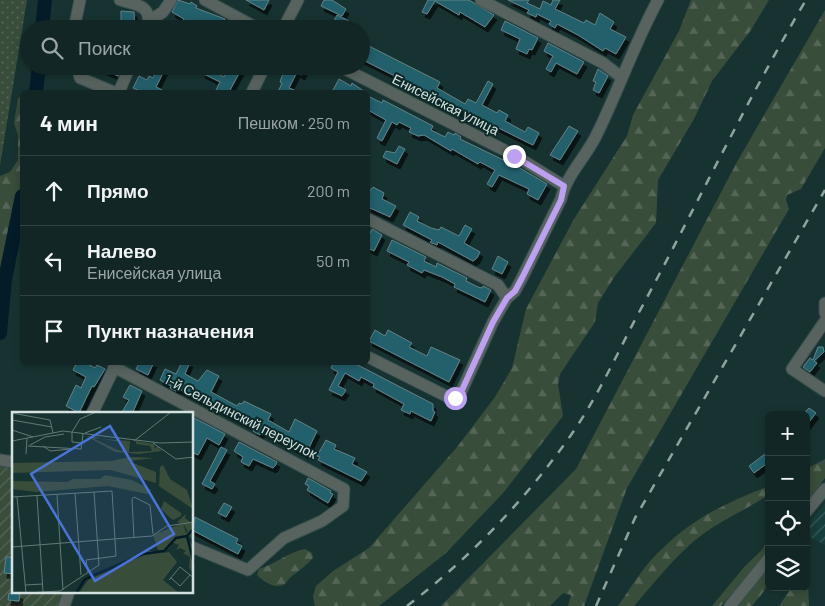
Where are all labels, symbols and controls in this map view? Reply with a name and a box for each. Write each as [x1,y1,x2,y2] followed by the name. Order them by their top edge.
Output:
[20,20,370,75] search box
[38,34,66,62] icon: search
[78,36,131,59] text: Поиск
[390,70,502,138] street label: Енисейская улица
[40,110,98,135] text: 4 мин
[238,113,350,132] text: Пешком · 250 m
[503,145,526,168] route end
[40,177,68,205] icon: ahead
[87,179,149,202] text: Прямо
[307,181,350,200] text: 200 m
[87,239,157,262] text: Налево
[40,247,68,275] icon: left
[316,251,350,270] text: 50 m
[87,263,221,282] text: Енисейская улица
[40,317,68,345] icon: arrive
[87,319,254,342] text: Пункт назначения
[162,370,321,462] street label: 1-й Сельдинский переулок
[444,387,467,410] route start
[765,411,810,591] map controls
[765,411,810,456] button: +
[12,412,194,594] inset map
[765,456,810,501] button: −
[765,501,810,546] button: locate
[765,546,810,591] button: layers

